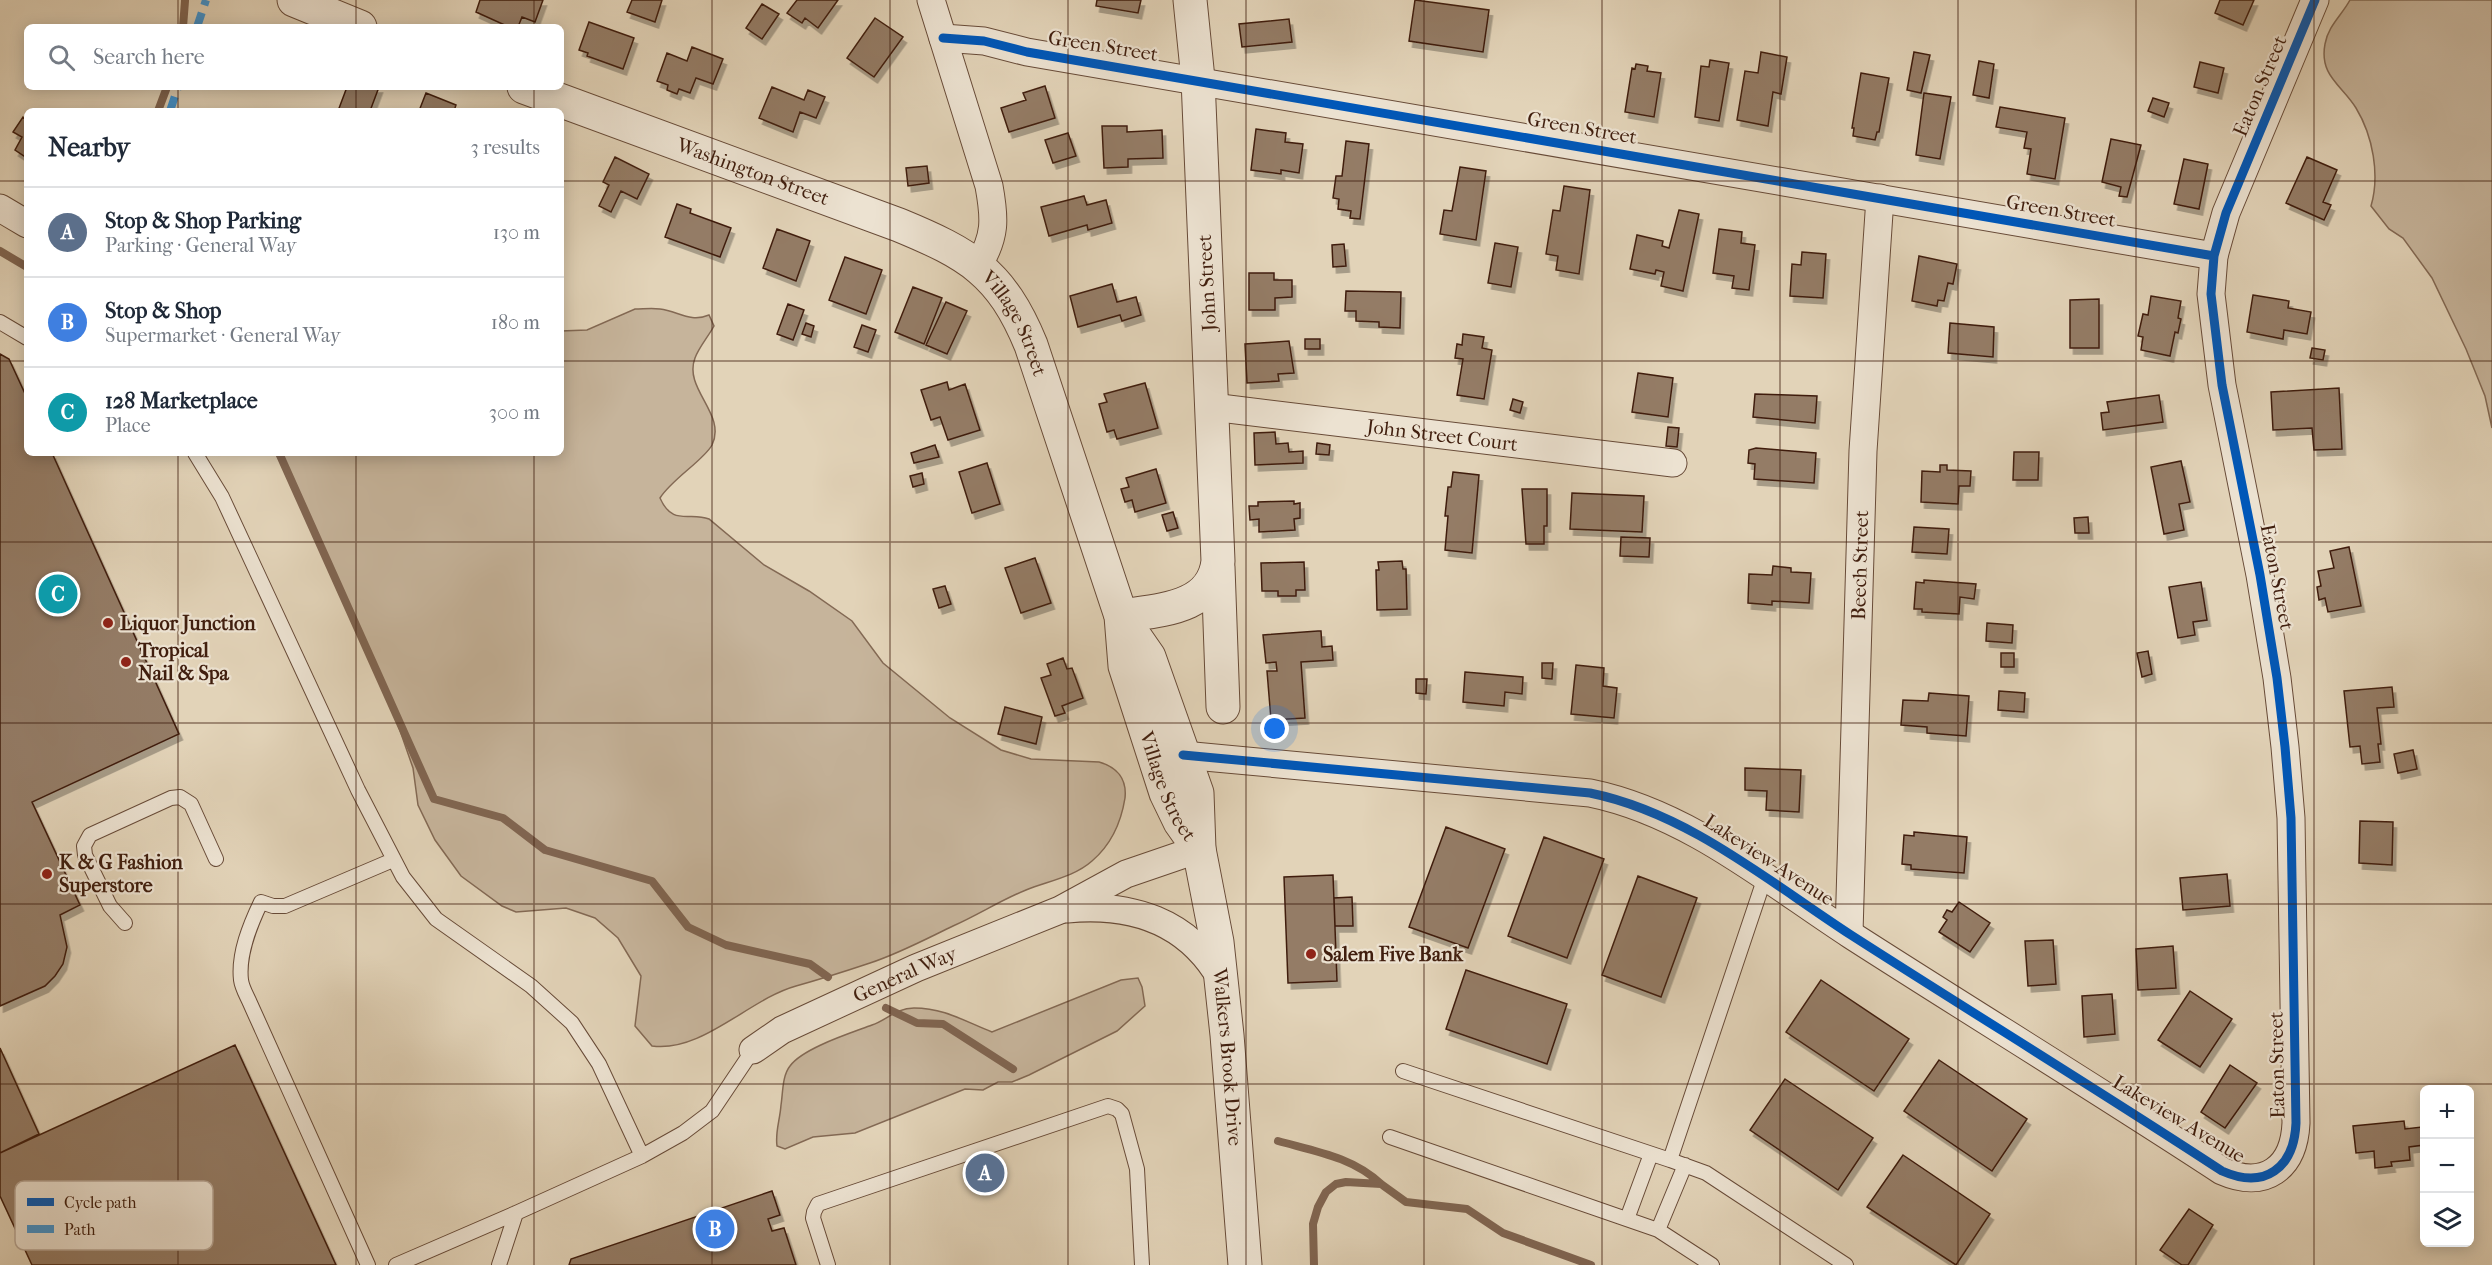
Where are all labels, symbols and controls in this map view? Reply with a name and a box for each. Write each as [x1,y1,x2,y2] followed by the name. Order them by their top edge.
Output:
[24,24,564,90] search box
[1046,26,1160,66] street label: Green Street
[2228,32,2292,140] street label: Eaton Street
[45,41,78,74] icon: search
[93,44,205,70] text: Search here
[1525,107,1639,149] street label: Green Street
[48,132,130,163] text: Nearby
[673,132,832,210] street label: Washington Street
[471,136,540,159] text: 3 results
[2004,190,2118,232] street label: Green Street
[105,208,301,234] text: Stop & Shop Parking
[61,221,74,244] text: A
[493,221,540,244] text: 130 m
[105,234,296,257] text: Parking · General Way
[1193,234,1221,334] street label: John Street
[977,265,1052,379] street label: Village Street
[105,298,222,324] text: Stop & Shop
[61,311,74,334] text: B
[491,311,540,334] text: 180 m
[105,324,341,347] text: Supermarket · General Way
[105,388,258,414] text: 128 Marketplace
[61,401,74,424] text: C
[489,401,540,424] text: 300 m
[105,414,151,437] text: Place
[1364,414,1519,456] street label: John Street Court
[1847,510,1873,620] street label: Beech Street
[2255,522,2299,632] street label: Eaton Street
[38,572,78,616] pin: C
[120,612,256,635] place label: Liquor Junction
[101,616,115,630] marker: Liquor Junction
[137,639,230,685] place label: Tropical Nail & Spa
[119,655,133,669] marker: Tropical Nail & Spa
[1260,714,1289,743] your location
[1135,727,1201,845] street label: Village Street
[1700,809,1838,911] street label: Lakeview Avenue
[59,851,183,897] place label: K & G Fashion Superstore
[40,867,54,881] marker: K & G Fashion Superstore
[849,941,961,1007] street label: General Way
[1323,943,1464,966] place label: Salem Five Bank
[1304,947,1318,961] marker: Salem Five Bank
[1208,966,1247,1147] street label: Walkers Brook Drive
[2265,1011,2289,1119] street label: Eaton Street
[2109,1070,2249,1168] street label: Lakeview Avenue
[2420,1085,2474,1247] map controls
[2420,1085,2474,1139] button: +
[2420,1139,2474,1193] button: −
[966,1150,1004,1196] pin: A
[15,1181,213,1250] legend
[64,1193,136,1212] text: Cycle path
[2420,1193,2474,1247] button: layers
[696,1206,734,1252] pin: B
[64,1220,96,1239] text: Path

